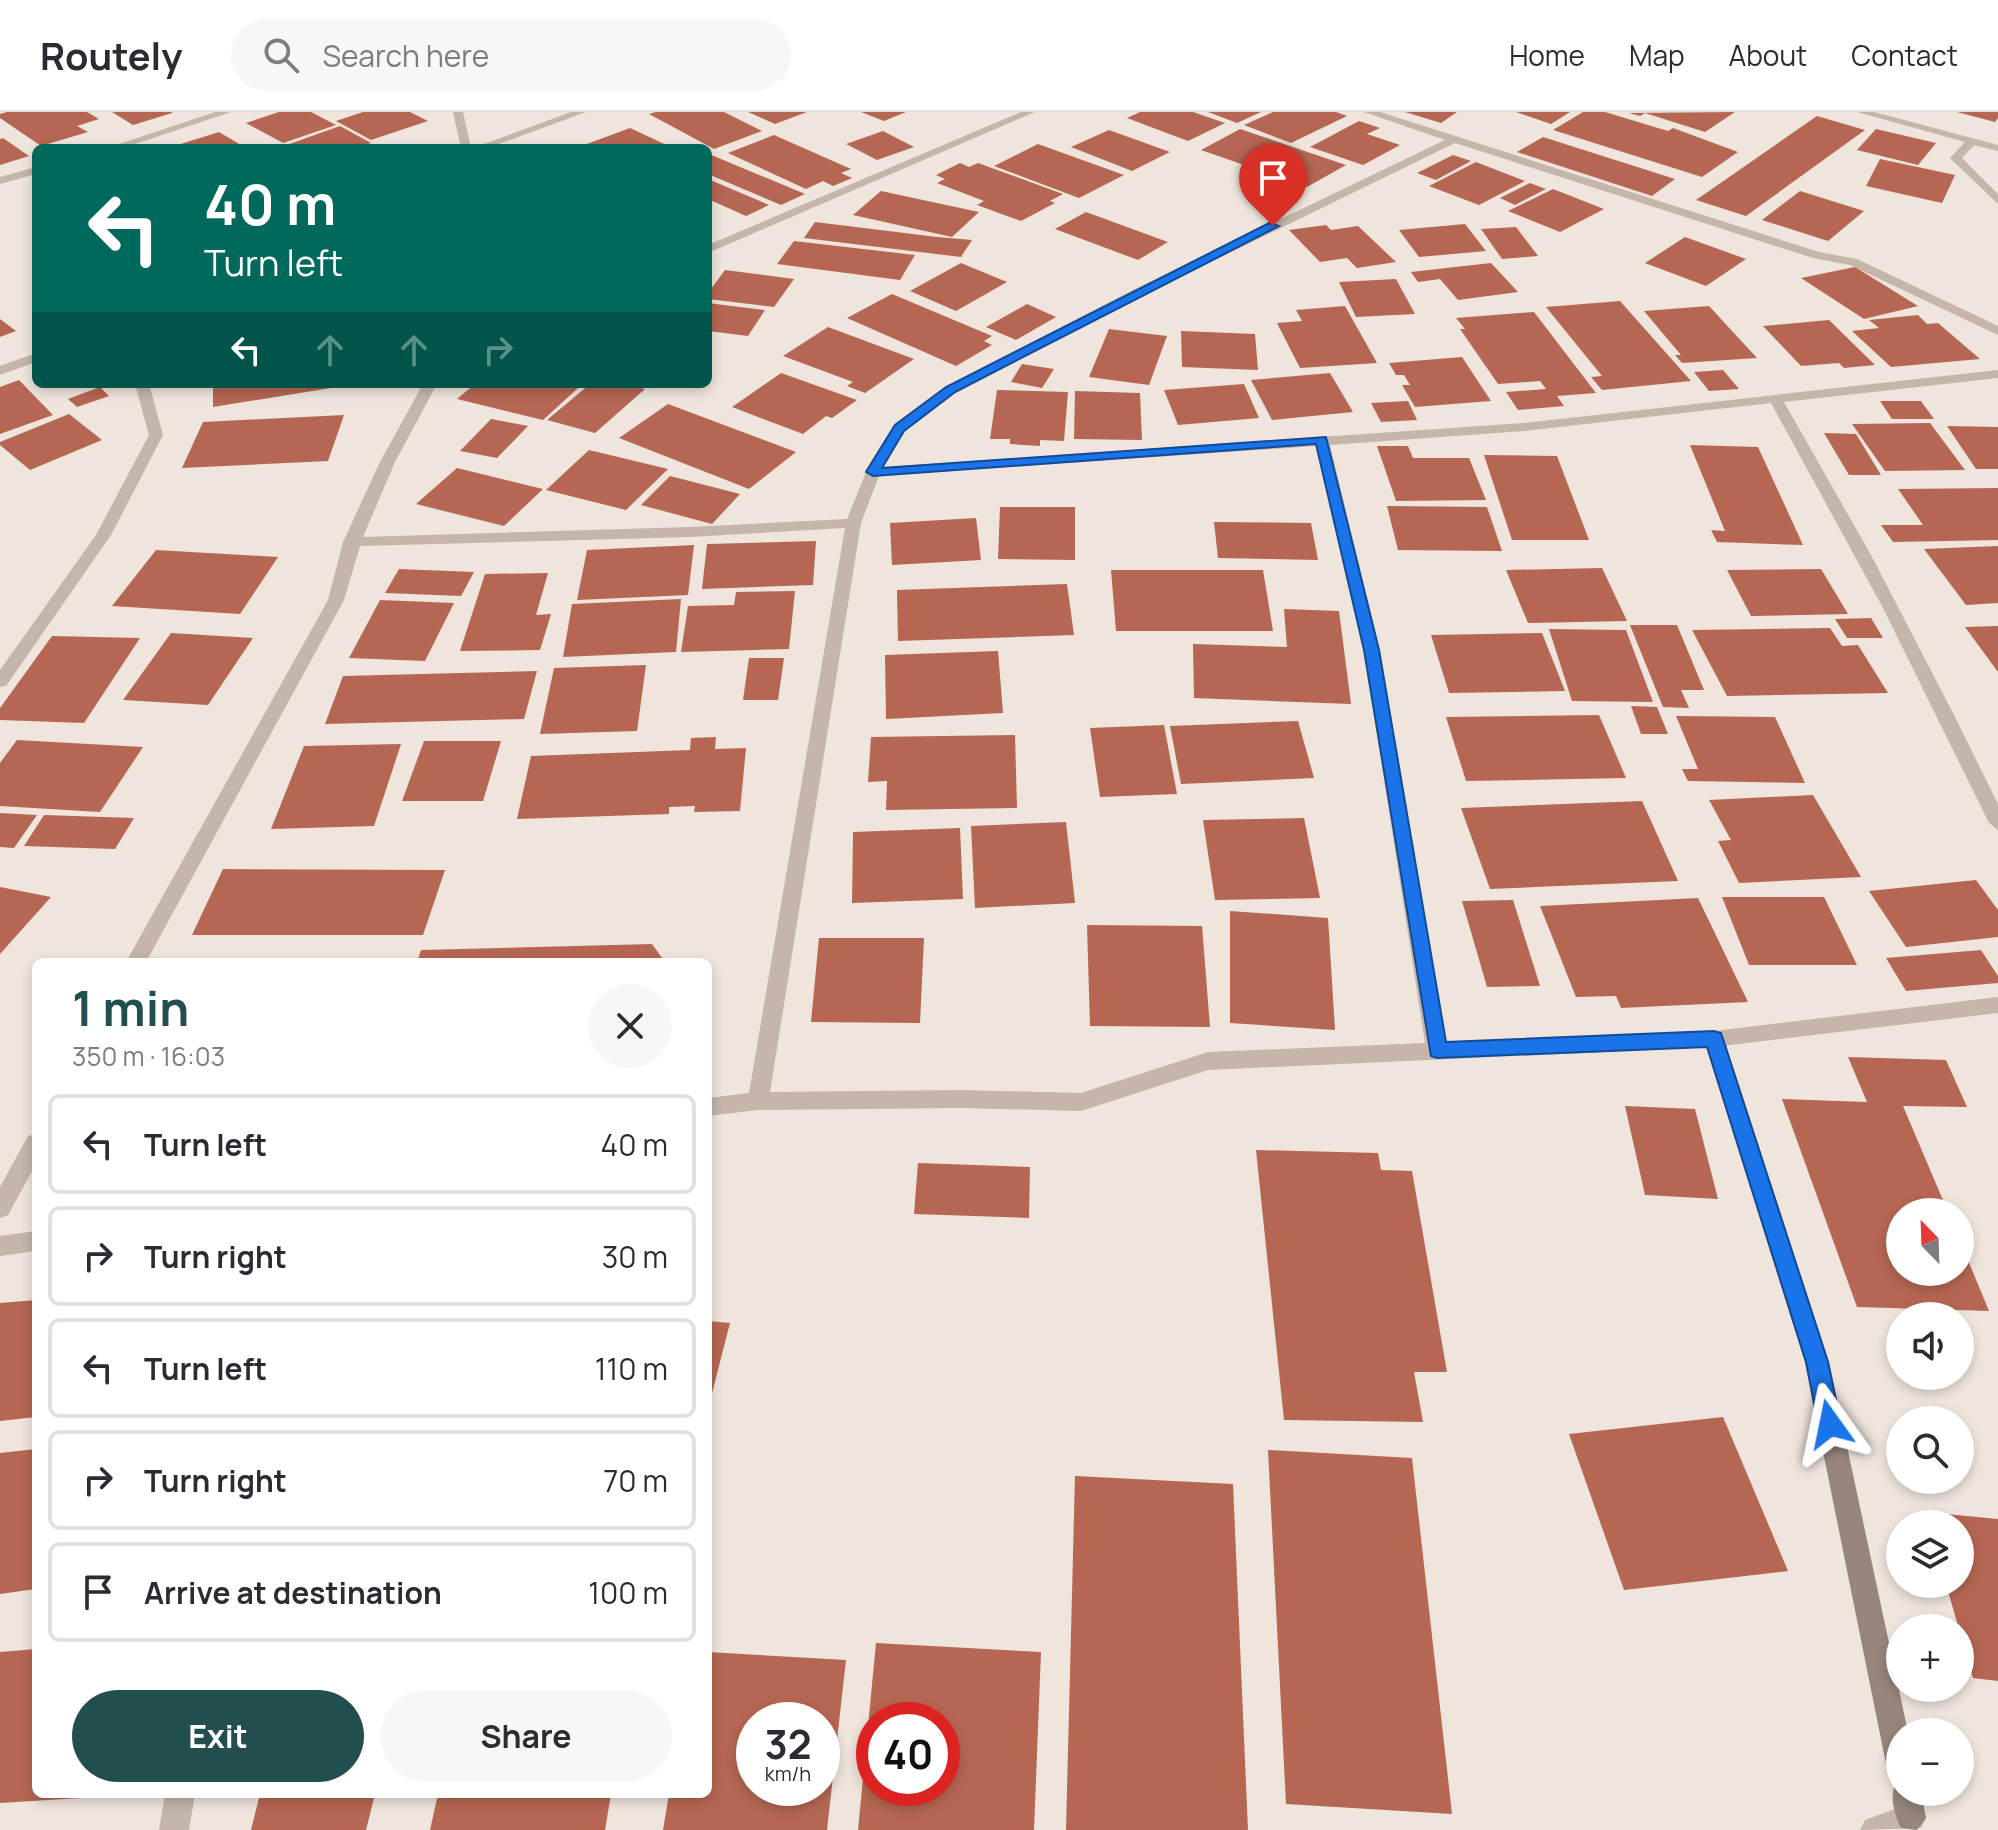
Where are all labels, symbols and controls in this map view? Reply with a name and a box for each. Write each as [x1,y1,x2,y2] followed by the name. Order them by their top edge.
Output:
[231,19,791,91] search box
[40,29,183,81] text: Routely
[259,33,303,77] icon: search
[323,35,489,76] text: Search here
[1509,36,1585,74] text: Home
[1629,36,1685,74] text: Map
[1729,36,1807,74] text: About
[1851,36,1958,74] text: Contact
[1239,144,1307,226] pin
[1251,156,1295,200] icon: arrive
[204,165,336,242] text: 40 m
[72,176,176,280] icon: left
[204,238,343,287] text: Turn left
[224,328,268,372] icon: left
[308,328,352,372] icon: ahead
[392,328,436,372] icon: ahead
[476,328,520,372] icon: right
[72,975,189,1040] text: 1 min
[588,984,672,1068] button: close
[72,1038,225,1074] text: 350 m · 16:03
[76,1122,120,1166] icon: left
[144,1124,267,1165] text: Turn left
[601,1124,668,1165] text: 40 m
[1886,1198,1974,1286] north arrow
[1886,1198,1974,1806] map controls
[76,1234,120,1278] icon: right
[144,1236,287,1277] text: Turn right
[602,1236,668,1277] text: 30 m
[1886,1302,1974,1390] button: sound
[76,1346,120,1390] icon: left
[144,1348,267,1389] text: Turn left
[595,1348,668,1389] text: 110 m
[1788,1382,1872,1466] position arrow
[1886,1406,1974,1494] button: search
[76,1458,120,1502] icon: right
[144,1460,287,1501] text: Turn right
[603,1460,668,1501] text: 70 m
[1886,1510,1974,1598] button: layers
[76,1570,120,1614] icon: arrive
[144,1572,442,1613] text: Arrive at destination
[588,1572,668,1613] text: 100 m
[1886,1614,1974,1702] button: +
[72,1690,364,1782] button: Exit
[380,1690,672,1782] button: Share
[856,1702,960,1806] speed limit sign: 40
[764,1716,812,1771] text: 32
[1886,1718,1974,1806] button: −
[765,1760,811,1787] text: km/h

